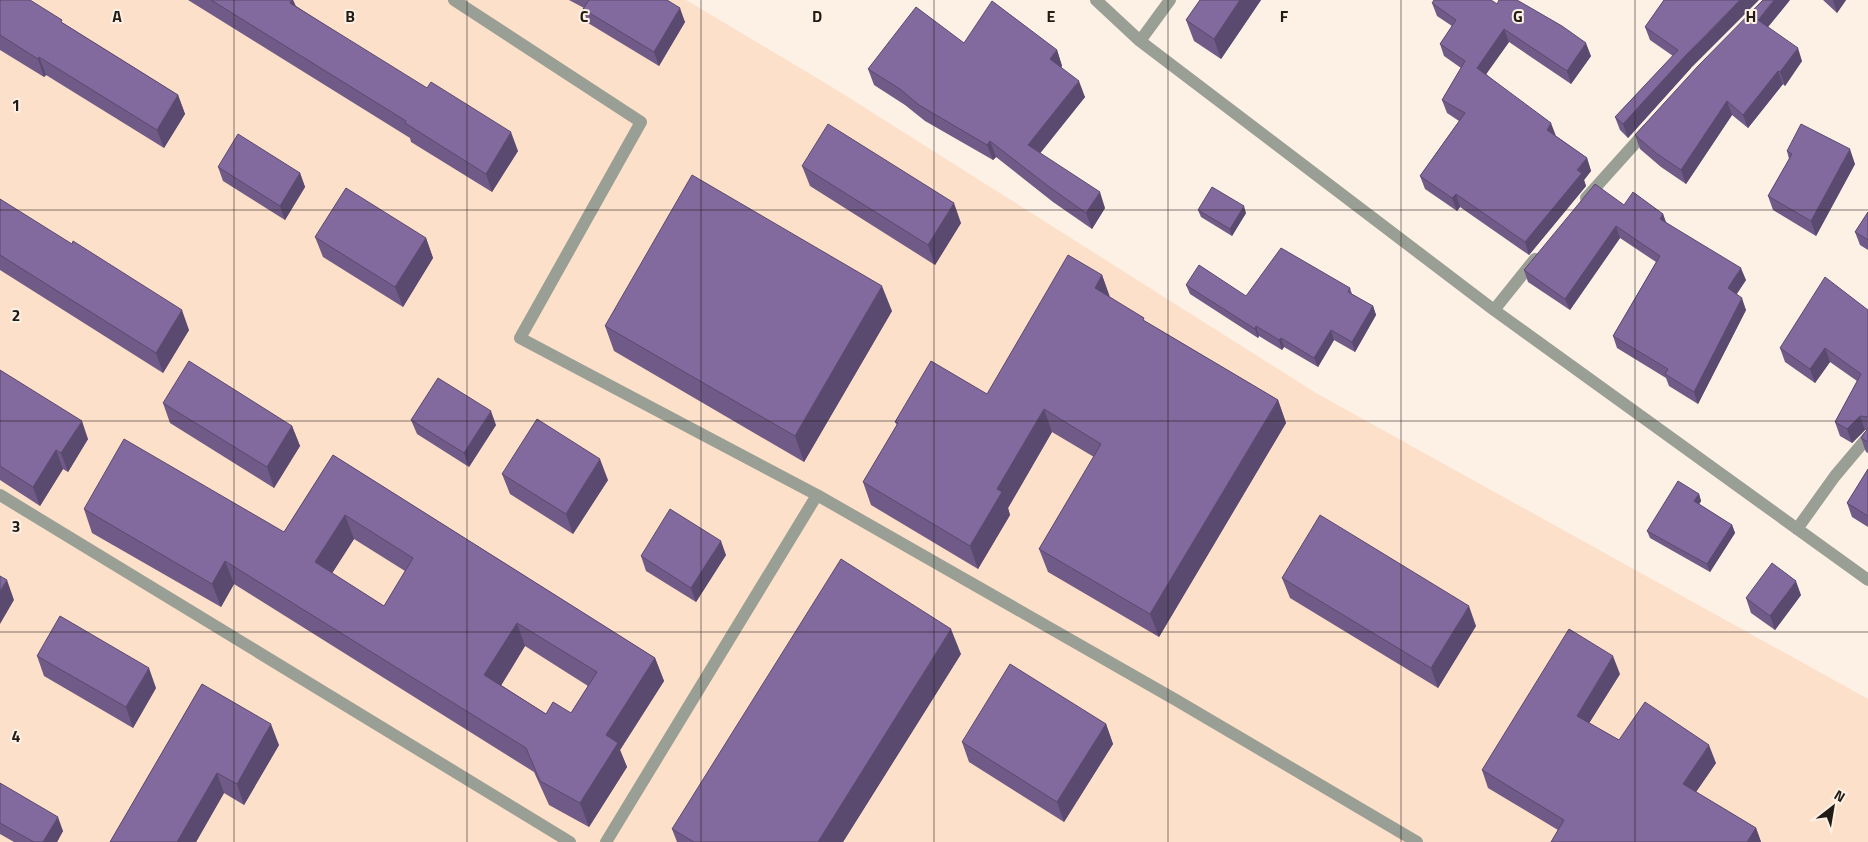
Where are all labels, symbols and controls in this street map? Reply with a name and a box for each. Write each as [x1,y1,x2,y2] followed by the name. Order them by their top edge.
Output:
[112,4,122,28] text: A
[345,4,355,28] text: B
[580,4,589,28] text: C
[812,4,822,28] text: D
[1047,4,1056,28] text: E
[1280,4,1289,28] text: F
[1513,4,1523,28] text: G
[1746,4,1756,28] text: H
[12,93,20,117] text: 1
[12,303,20,327] text: 2
[12,514,20,538] text: 3
[12,724,21,748] text: 4
[1808,782,1858,832] north arrow
[1830,784,1850,807] text: N

